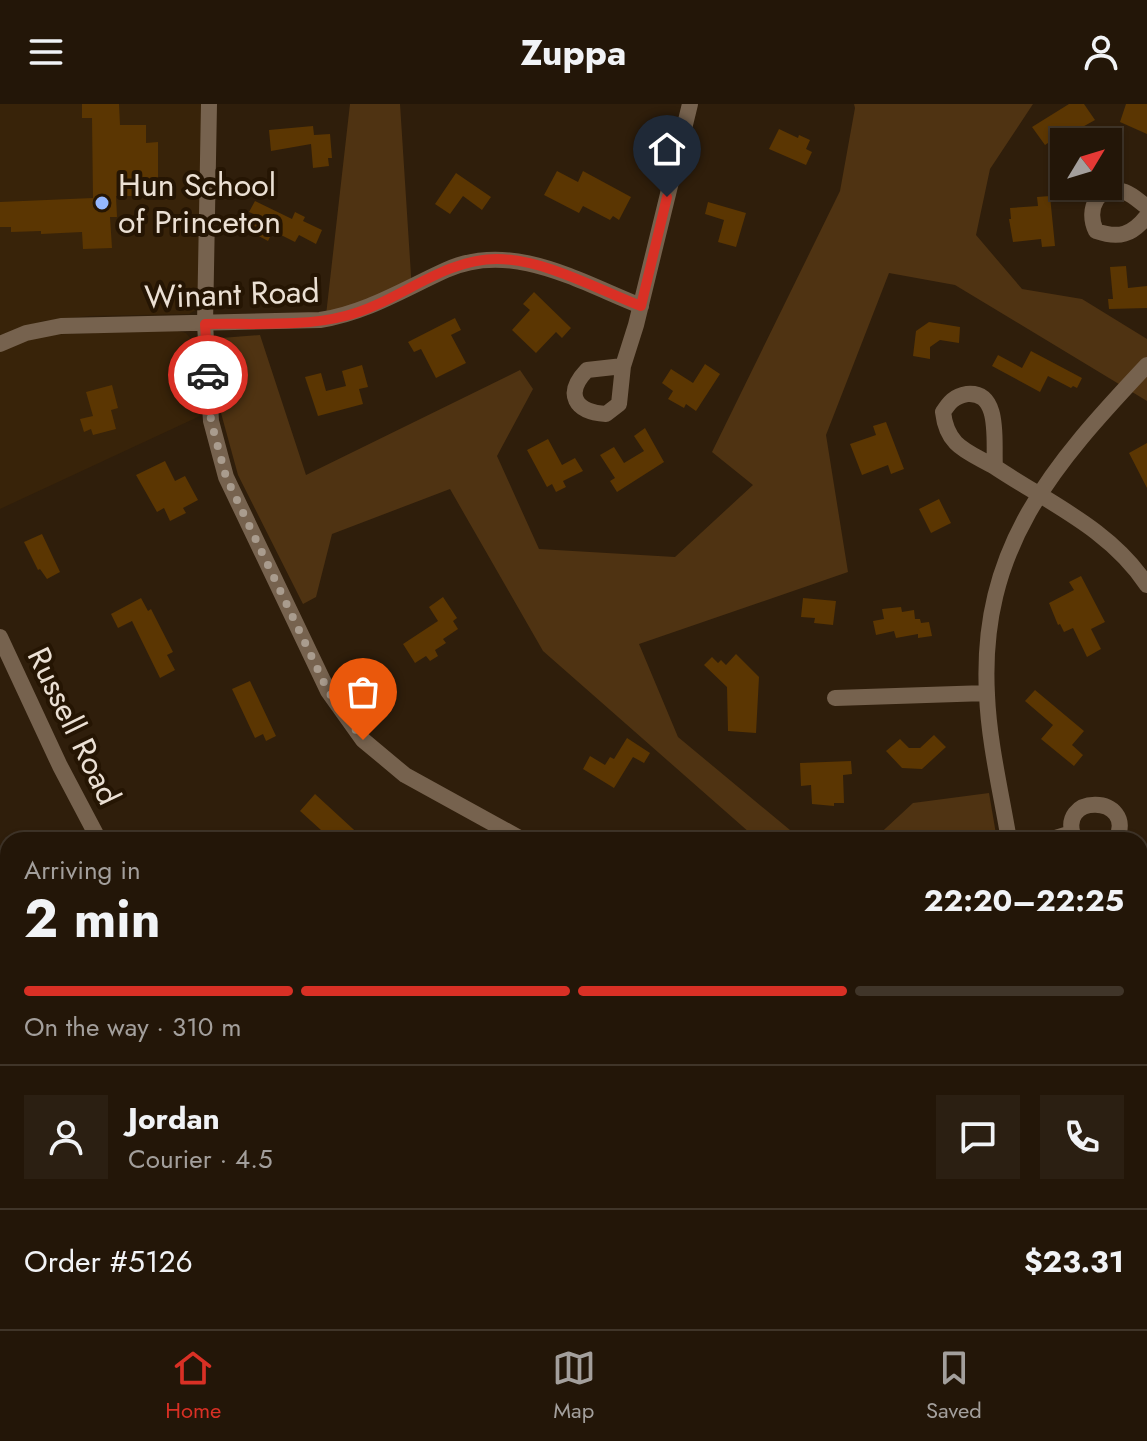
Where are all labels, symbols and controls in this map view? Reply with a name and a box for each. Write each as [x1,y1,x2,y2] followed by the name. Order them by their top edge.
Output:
[521,26,626,78] text: Zuppa
[24,30,68,74] icon: menu
[1079,30,1123,74] icon: person
[633,115,701,197] pin
[645,127,689,171] icon: home
[1050,128,1122,200] north arrow
[1050,128,1122,200] map controls
[118,162,281,245] place label: Hun School of Princeton
[93,194,111,212] marker: Hun School of Princeton
[144,268,320,320] street label: Winant Road
[168,335,248,415] courier
[186,353,230,397] icon: car
[16,639,132,813] street label: Russell Road
[329,658,397,740] pin
[341,670,385,714] icon: bag
[24,851,141,889] text: Arriving in
[924,879,1124,922] text: 22:20–22:25
[24,881,161,957] text: 2 min
[24,1008,242,1046] text: On the way · 310 m
[24,1095,108,1179] button: person
[936,1095,1020,1179] button: chat
[1040,1095,1124,1179] button: phone
[128,1097,220,1140] text: Jordan
[128,1140,273,1178] text: Courier · 4.5
[24,1240,193,1283] text: Order #5126
[1024,1240,1124,1283] text: $23.31
[165,1346,221,1426] tab: Home
[552,1346,596,1426] tab: Map
[926,1346,982,1426] tab: Saved

